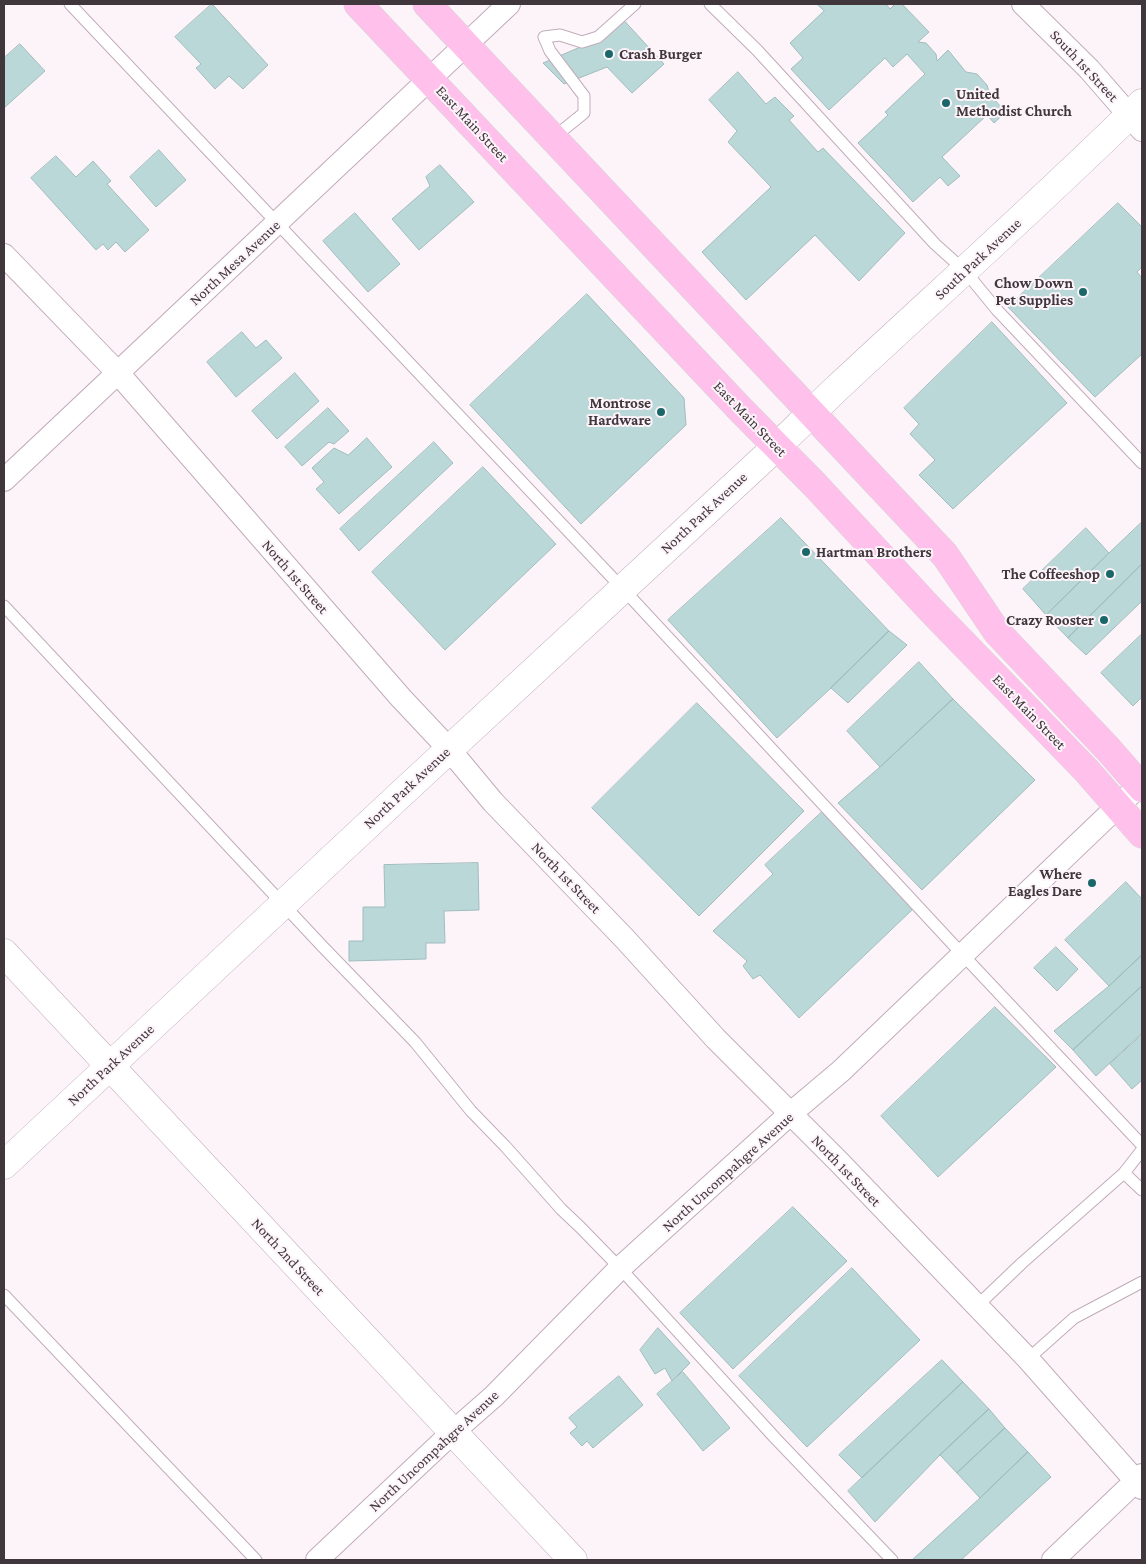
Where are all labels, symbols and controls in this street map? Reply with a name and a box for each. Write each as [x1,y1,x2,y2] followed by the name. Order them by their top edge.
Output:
[1046,26,1122,106] street label: South 1st Street
[619,45,702,63] place label: Crash Burger
[603,48,615,60] marker: Crash Burger
[432,82,512,166] street label: East Main Street
[956,85,1072,120] place label: United Methodist Church
[940,97,952,109] marker: United Methodist Church
[931,214,1025,304] street label: South Park Avenue
[186,216,284,310] street label: North Mesa Avenue
[994,274,1073,309] place label: Chow Down Pet Supplies
[1077,286,1089,298] marker: Chow Down Pet Supplies
[709,377,791,461] street label: East Main Street
[588,394,651,429] place label: Montrose Hardware
[655,406,667,418] marker: Montrose Hardware
[657,468,751,558] street label: North Park Avenue
[258,536,332,618] street label: North 1st Street
[816,543,932,561] place label: Hartman Brothers
[800,546,812,558] marker: Hartman Brothers
[1001,565,1100,583] place label: The Coffeeshop
[1104,568,1116,580] marker: The Coffeeshop
[1006,611,1094,629] place label: Crazy Rooster
[1098,614,1110,626] marker: Crazy Rooster
[988,670,1070,754] street label: East Main Street
[360,743,454,833] street label: North Park Avenue
[528,839,604,917] street label: North 1st Street
[1008,865,1082,900] place label: Where Eagles Dare
[1086,877,1098,889] marker: Where Eagles Dare
[64,1020,158,1110] street label: North Park Avenue
[659,1108,797,1236] street label: North Uncompahgre Avenue
[808,1132,884,1210] street label: North 1st Street
[248,1215,328,1299] street label: North 2nd Street
[366,1386,502,1516] street label: North Uncompahgre Avenue

